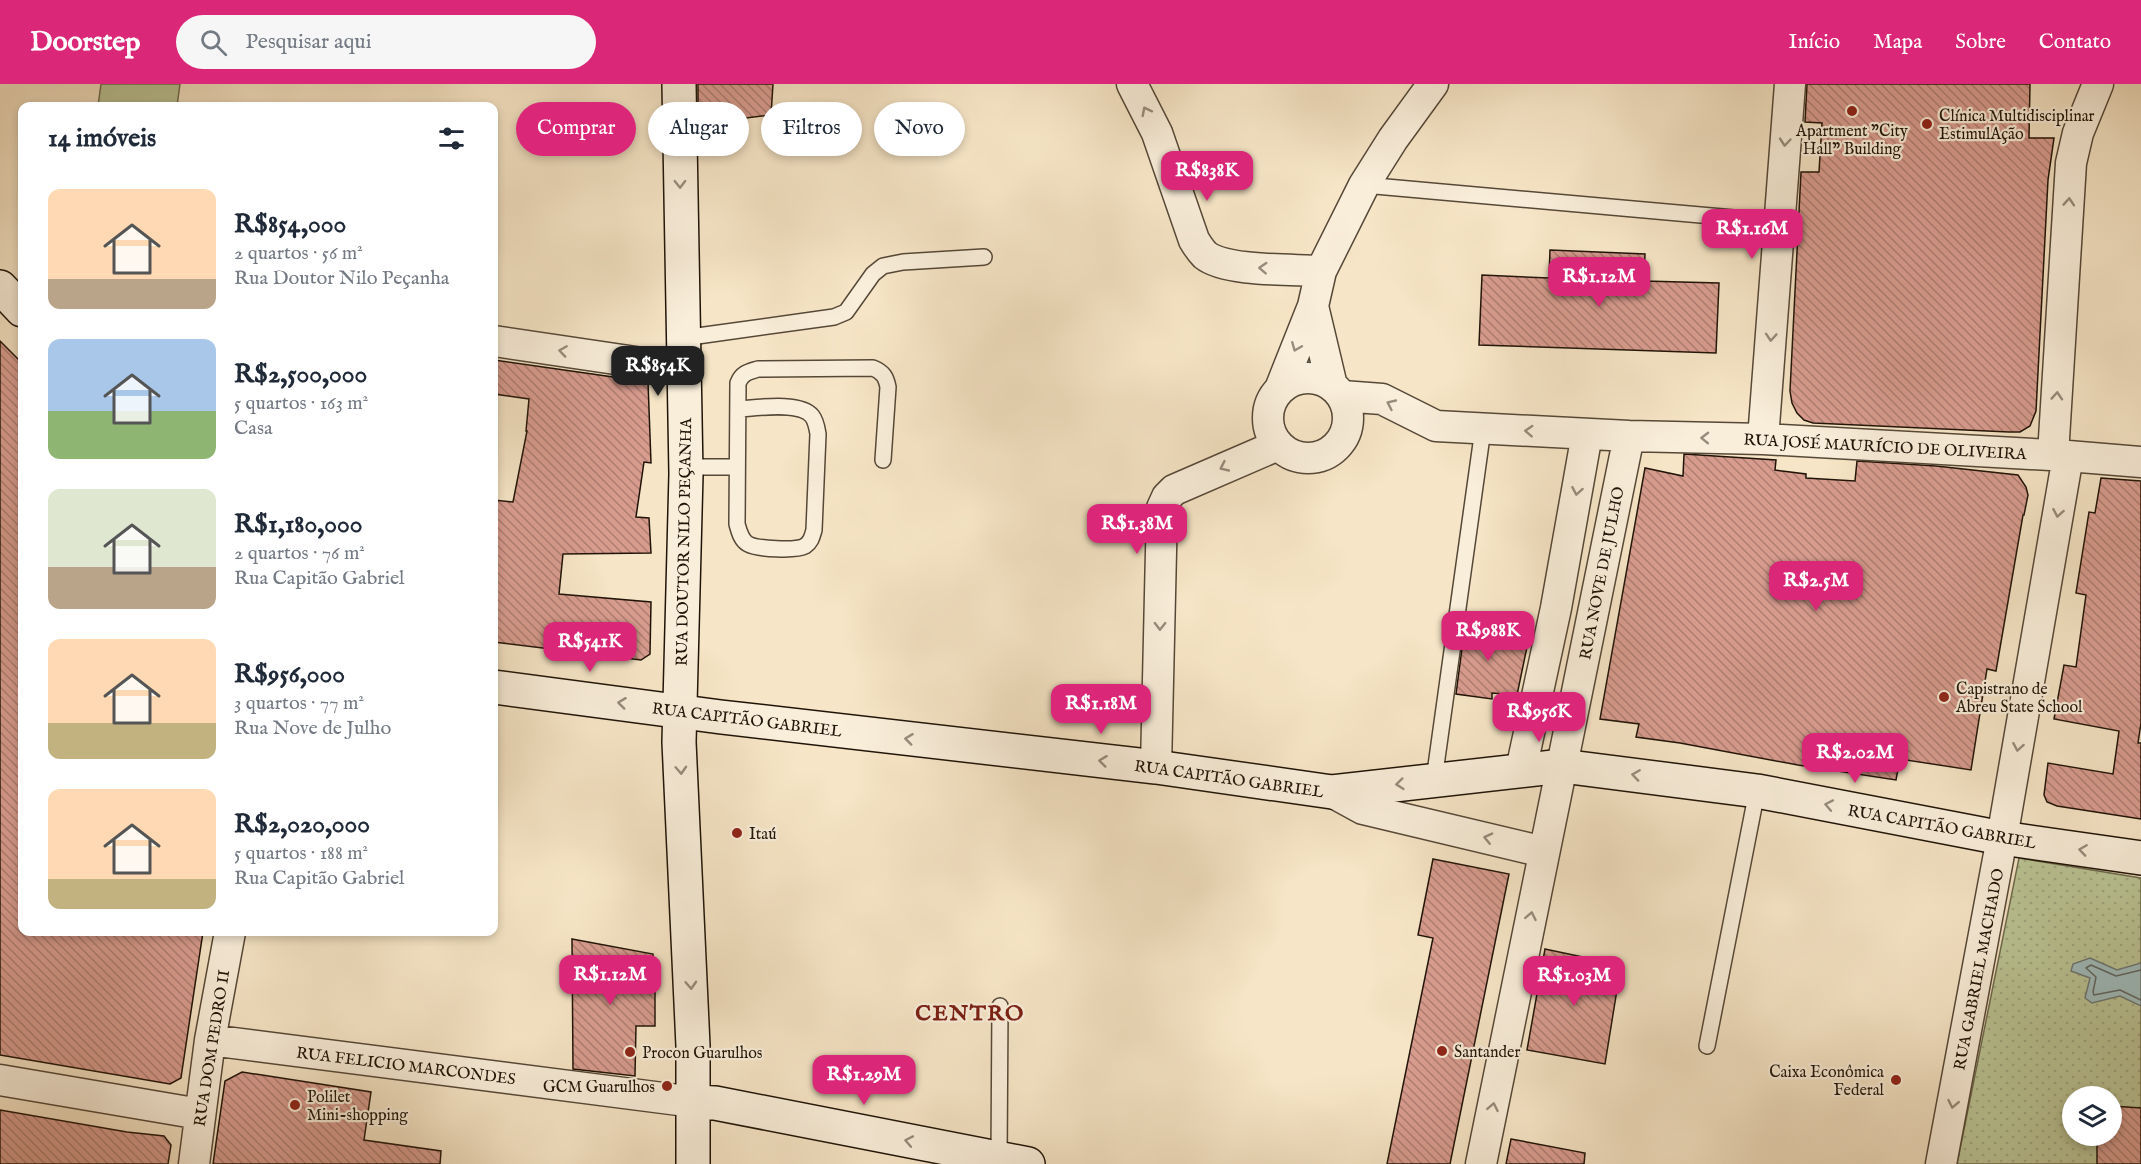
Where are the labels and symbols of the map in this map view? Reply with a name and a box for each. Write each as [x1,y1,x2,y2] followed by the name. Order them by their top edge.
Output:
[1845,104,1859,118] marker: Apartment "City Hall" Building
[1142,107,1154,118] one-way arrow
[1939,107,2095,145] place label: Clínica Multidisciplinar EstimulAção
[1920,117,1934,131] marker: Clínica Multidisciplinar EstimulAção
[1795,122,1908,160] place label: Apartment "City Hall" Building
[1779,138,1792,147] one-way arrow
[1158,151,1256,202] pin: R$838K
[674,180,686,189] one-way arrow
[2062,197,2075,206] one-way arrow
[1697,209,1807,260] pin: R$1.16M
[1544,257,1654,308] pin: R$1.12M
[1258,261,1267,274] one-way arrow
[1764,332,1777,341] one-way arrow
[1291,341,1303,352] one-way arrow
[558,345,568,357] one-way arrow
[609,346,707,397] pin: R$854K
[2050,392,2063,401] one-way arrow
[1386,399,1397,411] one-way arrow
[673,416,697,666] street label: RUA DOUTOR NILO PEÇANHA
[1524,424,1533,437] one-way arrow
[1743,429,2028,465] street label: RUA JOSÉ MAURÍCIO DE OLIVEIRA
[1701,432,1710,444] one-way arrow
[1220,460,1231,472] one-way arrow
[1576,485,1630,662] street label: RUA NOVE DE JULHO
[1571,487,1583,496] one-way arrow
[1082,504,1192,555] pin: R$1.38M
[2052,508,2065,518] one-way arrow
[1767,561,1865,612] pin: R$2.5M
[1439,611,1537,662] pin: R$988K
[1153,621,1166,630] one-way arrow
[541,622,639,673] pin: R$541K
[1955,680,2083,718] place label: Capistrano de Abreu State School
[1046,684,1156,735] pin: R$1.18M
[1937,690,1951,704] marker: Capistrano de Abreu State School
[1490,692,1588,743] pin: R$956K
[617,697,626,710] one-way arrow
[651,697,844,743] street label: RUA CAPITÃO GABRIEL
[905,733,914,746] one-way arrow
[1800,733,1910,784] pin: R$2.02M
[2012,742,2024,751] one-way arrow
[1098,755,1107,768] one-way arrow
[1133,755,1326,803] street label: RUA CAPITÃO GABRIEL
[674,765,687,774] one-way arrow
[1632,770,1641,782] one-way arrow
[1396,777,1405,790] one-way arrow
[1824,799,1834,812] one-way arrow
[1846,800,2038,855] street label: RUA CAPITÃO GABRIEL
[749,825,776,845] place label: Itaú
[730,826,744,840] marker: Itaú
[1483,832,1493,845] one-way arrow
[2078,844,2088,856] one-way arrow
[1951,867,2009,1072] street label: RUA GABRIEL MACHADO
[1524,911,1537,921] one-way arrow
[555,955,665,1006] pin: R$1.12M
[1519,956,1629,1007] pin: R$1.03M
[191,968,235,1128] street label: RUA DOM PEDRO II
[684,981,697,990] one-way arrow
[915,1000,1025,1028] district label: CENTRO
[1454,1043,1520,1063] place label: Santander
[295,1044,517,1090] street label: RUA FELICIO MARCONDES
[642,1044,763,1064] place label: Procon Guarulhos
[1435,1044,1449,1058] marker: Santander
[623,1045,637,1059] marker: Procon Guarulhos
[809,1055,919,1106] pin: R$1.29M
[1769,1063,1885,1101] place label: Caixa Econômica Federal
[1889,1073,1903,1087] marker: Caixa Econômica Federal
[543,1078,655,1098] place label: GCM Guarulhos
[660,1079,674,1093] marker: GCM Guarulhos
[307,1088,408,1126] place label: Polilet Mini-shopping
[288,1098,302,1112] marker: Polilet Mini-shopping
[1947,1099,1960,1109] one-way arrow
[1486,1102,1499,1112] one-way arrow
[904,1135,914,1148] one-way arrow

